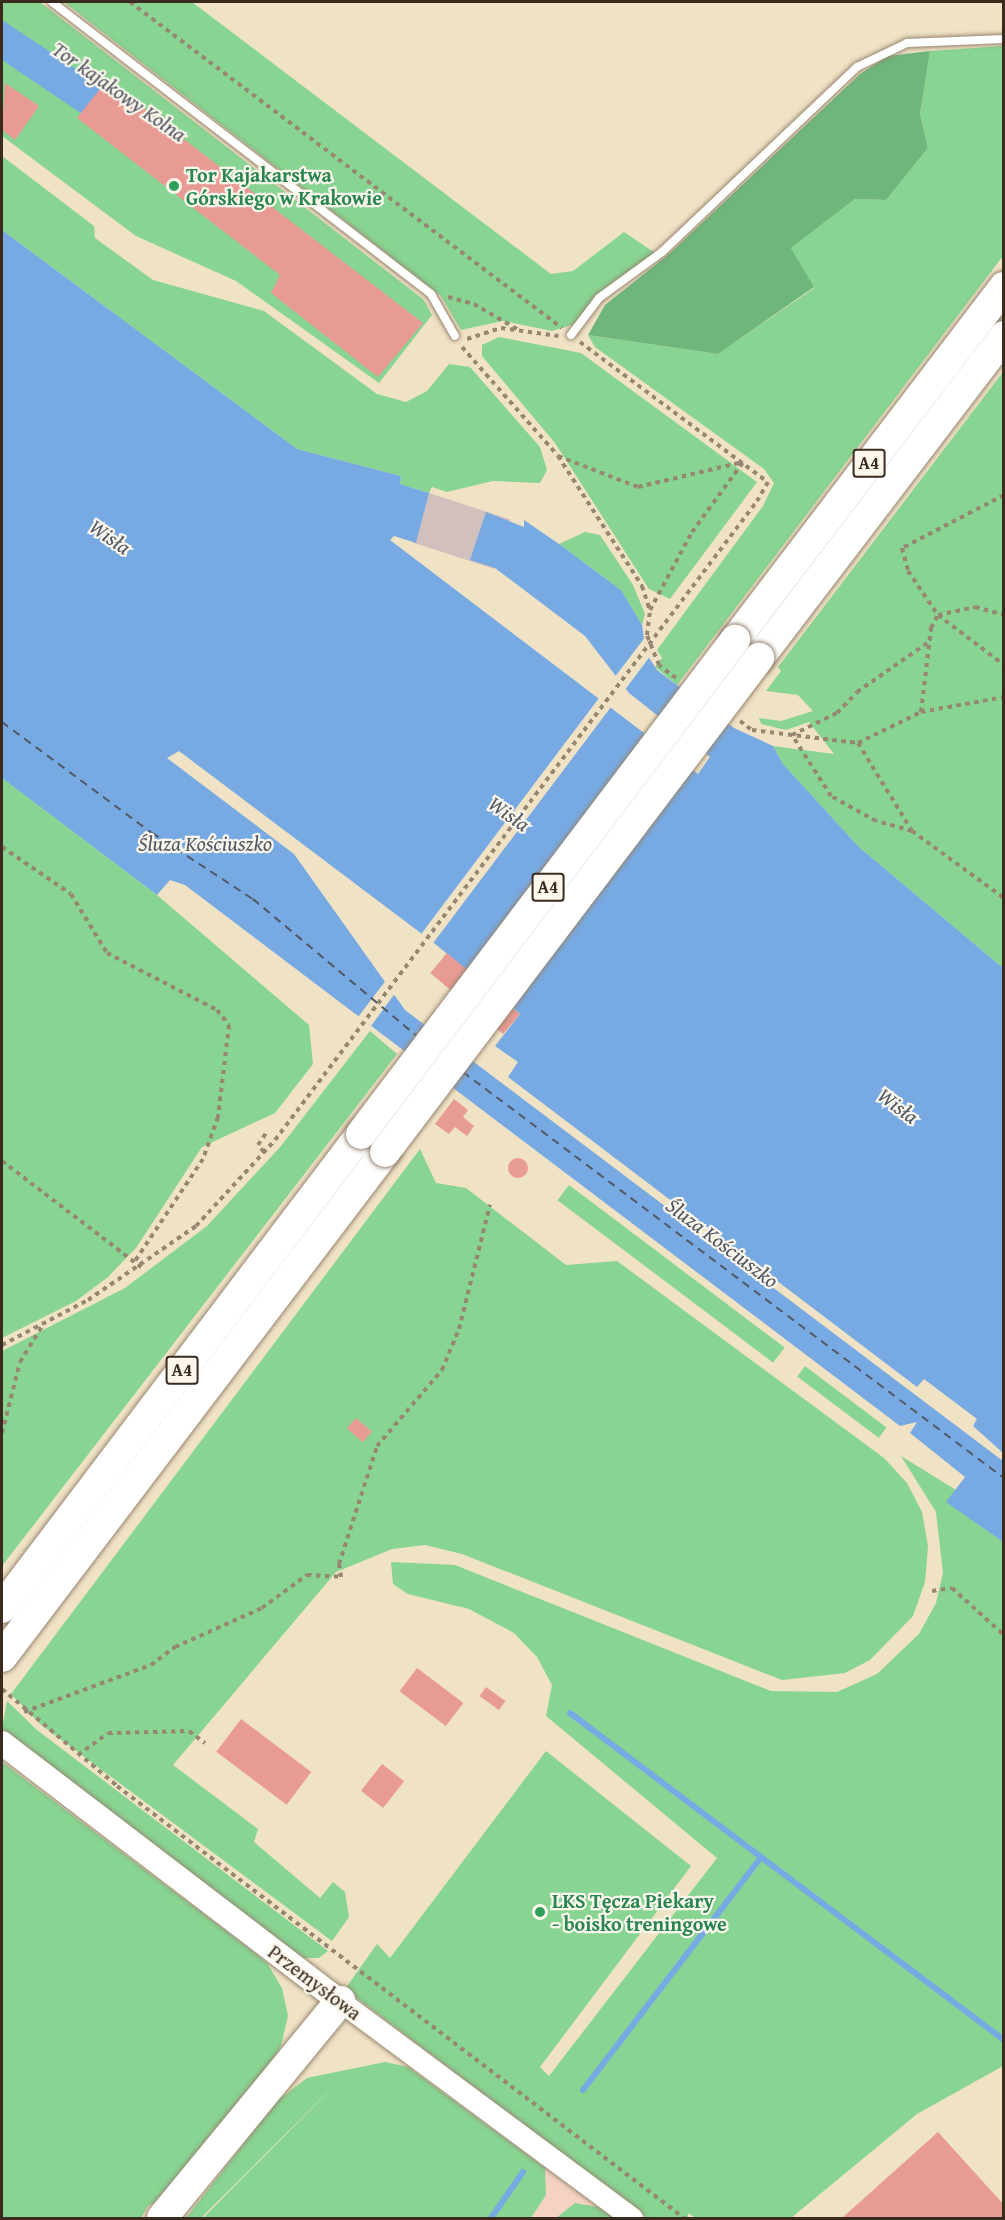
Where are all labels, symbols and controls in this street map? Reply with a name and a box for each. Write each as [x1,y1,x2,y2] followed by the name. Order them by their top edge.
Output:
[47,37,191,147] water label: Tor kajakowy Kolna
[186,162,382,209] place label: Tor Kajakarstwa Górskiego w Krakowie
[167,179,181,193] marker: Tor Kajakarstwa Górskiego w Krakowie
[852,448,886,478] road number: A4
[85,514,135,560] water label: Wisła
[484,791,534,837] water label: Wisła
[138,831,272,857] water label: Śluza Kościuszko
[532,872,564,902] road number: A4
[873,1083,923,1129] water label: Wisła
[661,1193,783,1293] water label: Śluza Kościuszko
[166,1355,198,1385] road number: A4
[552,1888,727,1935] place label: LKS Tęcza Piekary - boisko treningowe
[533,1905,547,1919] marker: LKS Tęcza Piekary - boisko treningowe
[264,1939,366,2025] street label: Przemysłowa

